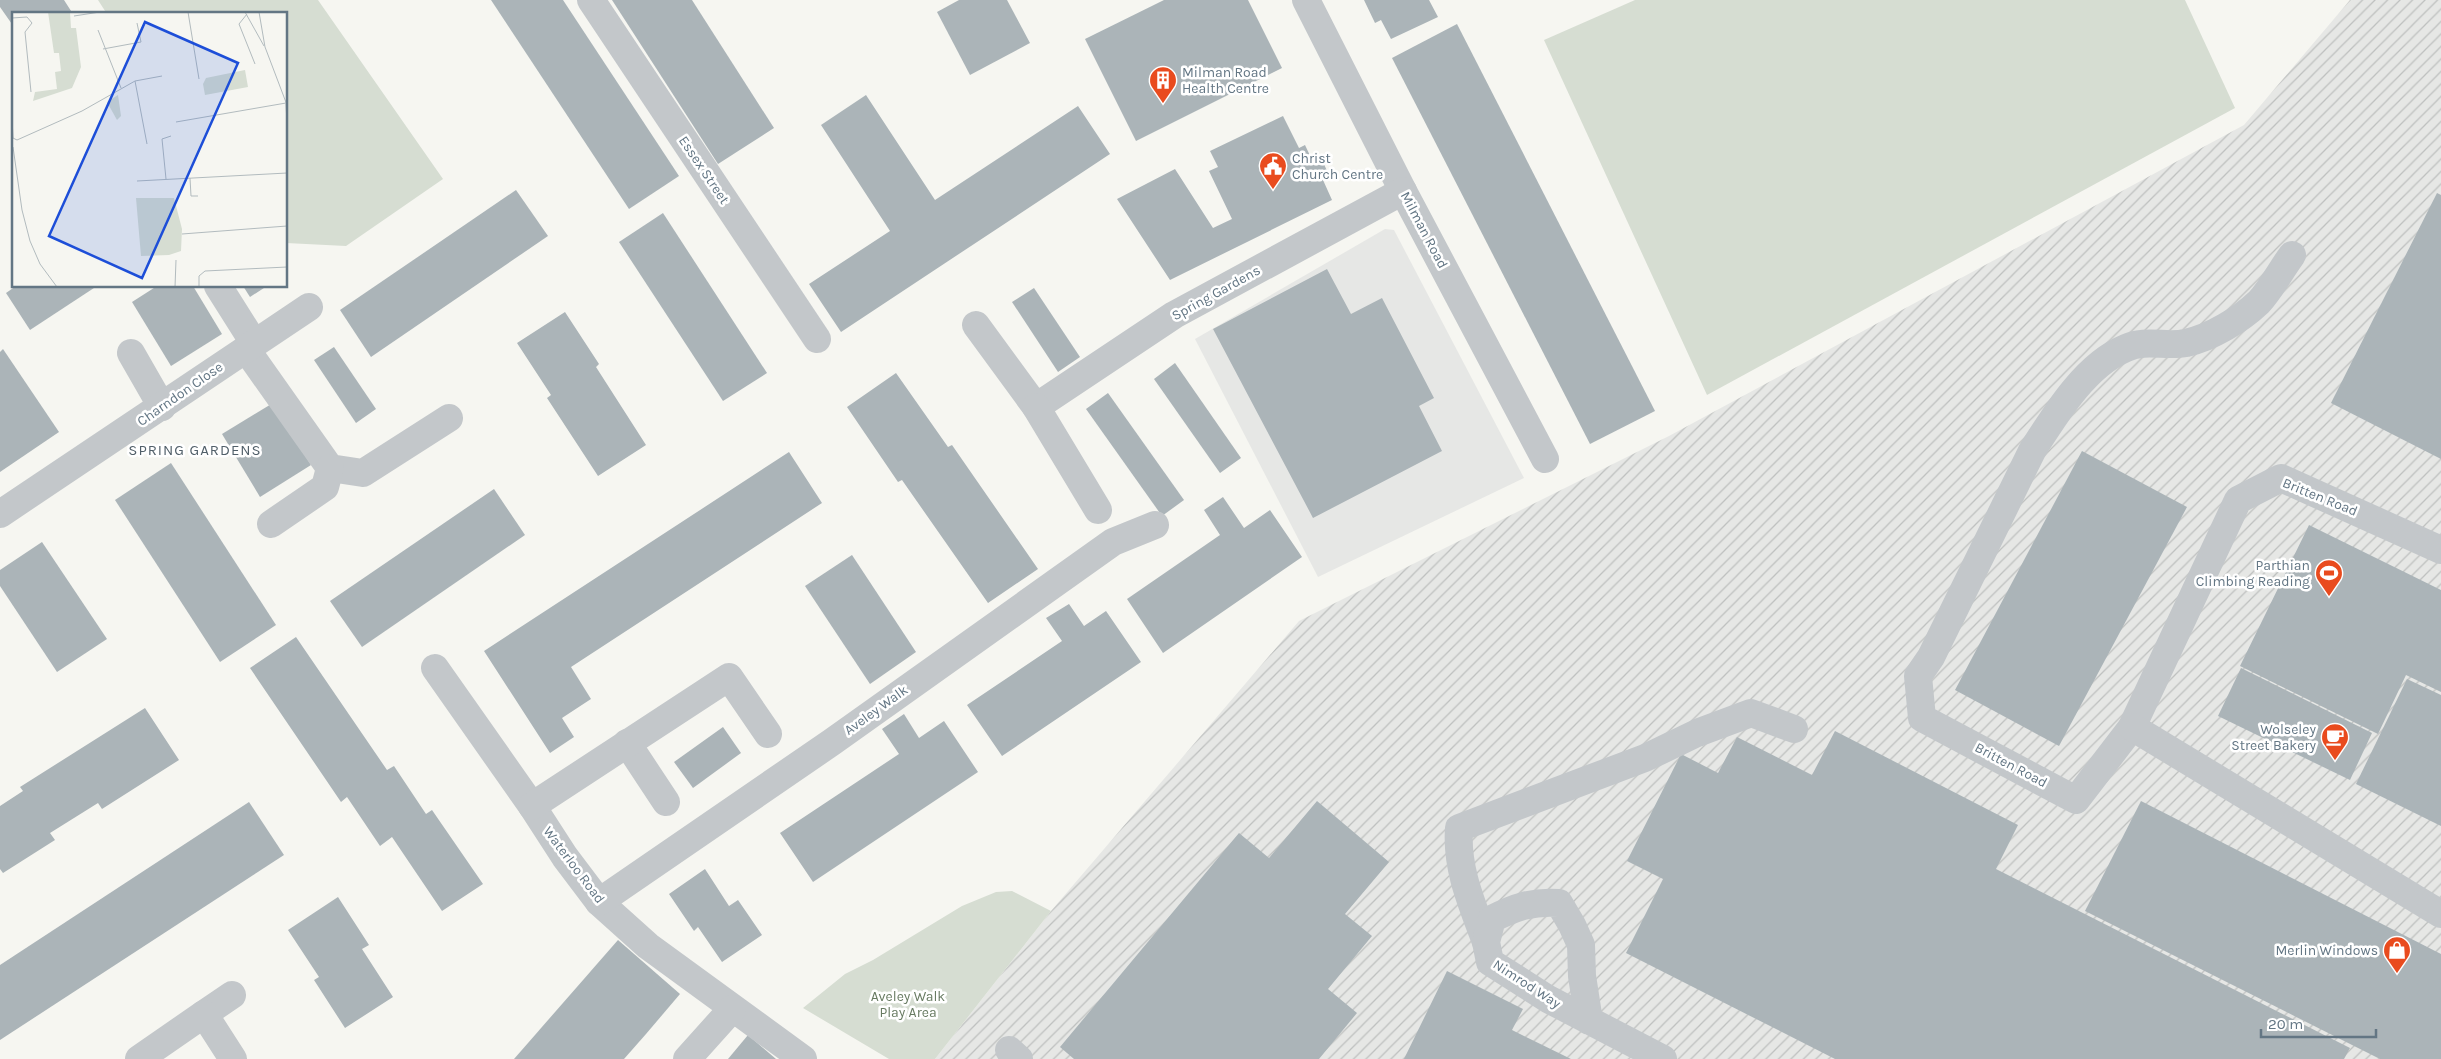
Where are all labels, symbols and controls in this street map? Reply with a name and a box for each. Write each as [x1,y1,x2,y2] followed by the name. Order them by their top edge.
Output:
[12,12,288,288] inset map
[1182,64,1269,97] place label: Milman Road Health Centre
[1148,65,1178,104] building icon: Milman Road Health Centre
[675,133,733,207] street label: Essex Street
[1292,150,1383,183] place label: Christ Church Centre
[1258,151,1288,190] public building icon: Christ Church Centre
[1397,189,1451,271] street label: Milman Road
[1169,262,1263,324] street label: Spring Gardens
[134,358,226,430] street label: Charndon Close
[128,441,262,459] district label: SPRING GARDENS
[2280,474,2360,520] street label: Britten Road
[2196,557,2310,590] place label: Parthian Climbing Reading
[2314,558,2344,597] sports icon: Parthian Climbing Reading
[841,681,911,739] street label: Aveley Walk
[2231,721,2316,754] place label: Wolseley Street Bakery
[2320,722,2350,761] cafe icon: Wolseley Street Bakery
[1972,739,2050,791] street label: Britten Road
[540,823,608,907] street label: Waterloo Road
[2382,935,2412,974] shop icon: Merlin Windows
[2275,942,2378,959] place label: Merlin Windows
[1490,956,1565,1012] street label: Nimrod Way
[871,988,945,1021] park label: Aveley Walk Play Area
[2261,1006,2376,1038] scale bar
[2268,1015,2303,1033] text: 20 m

